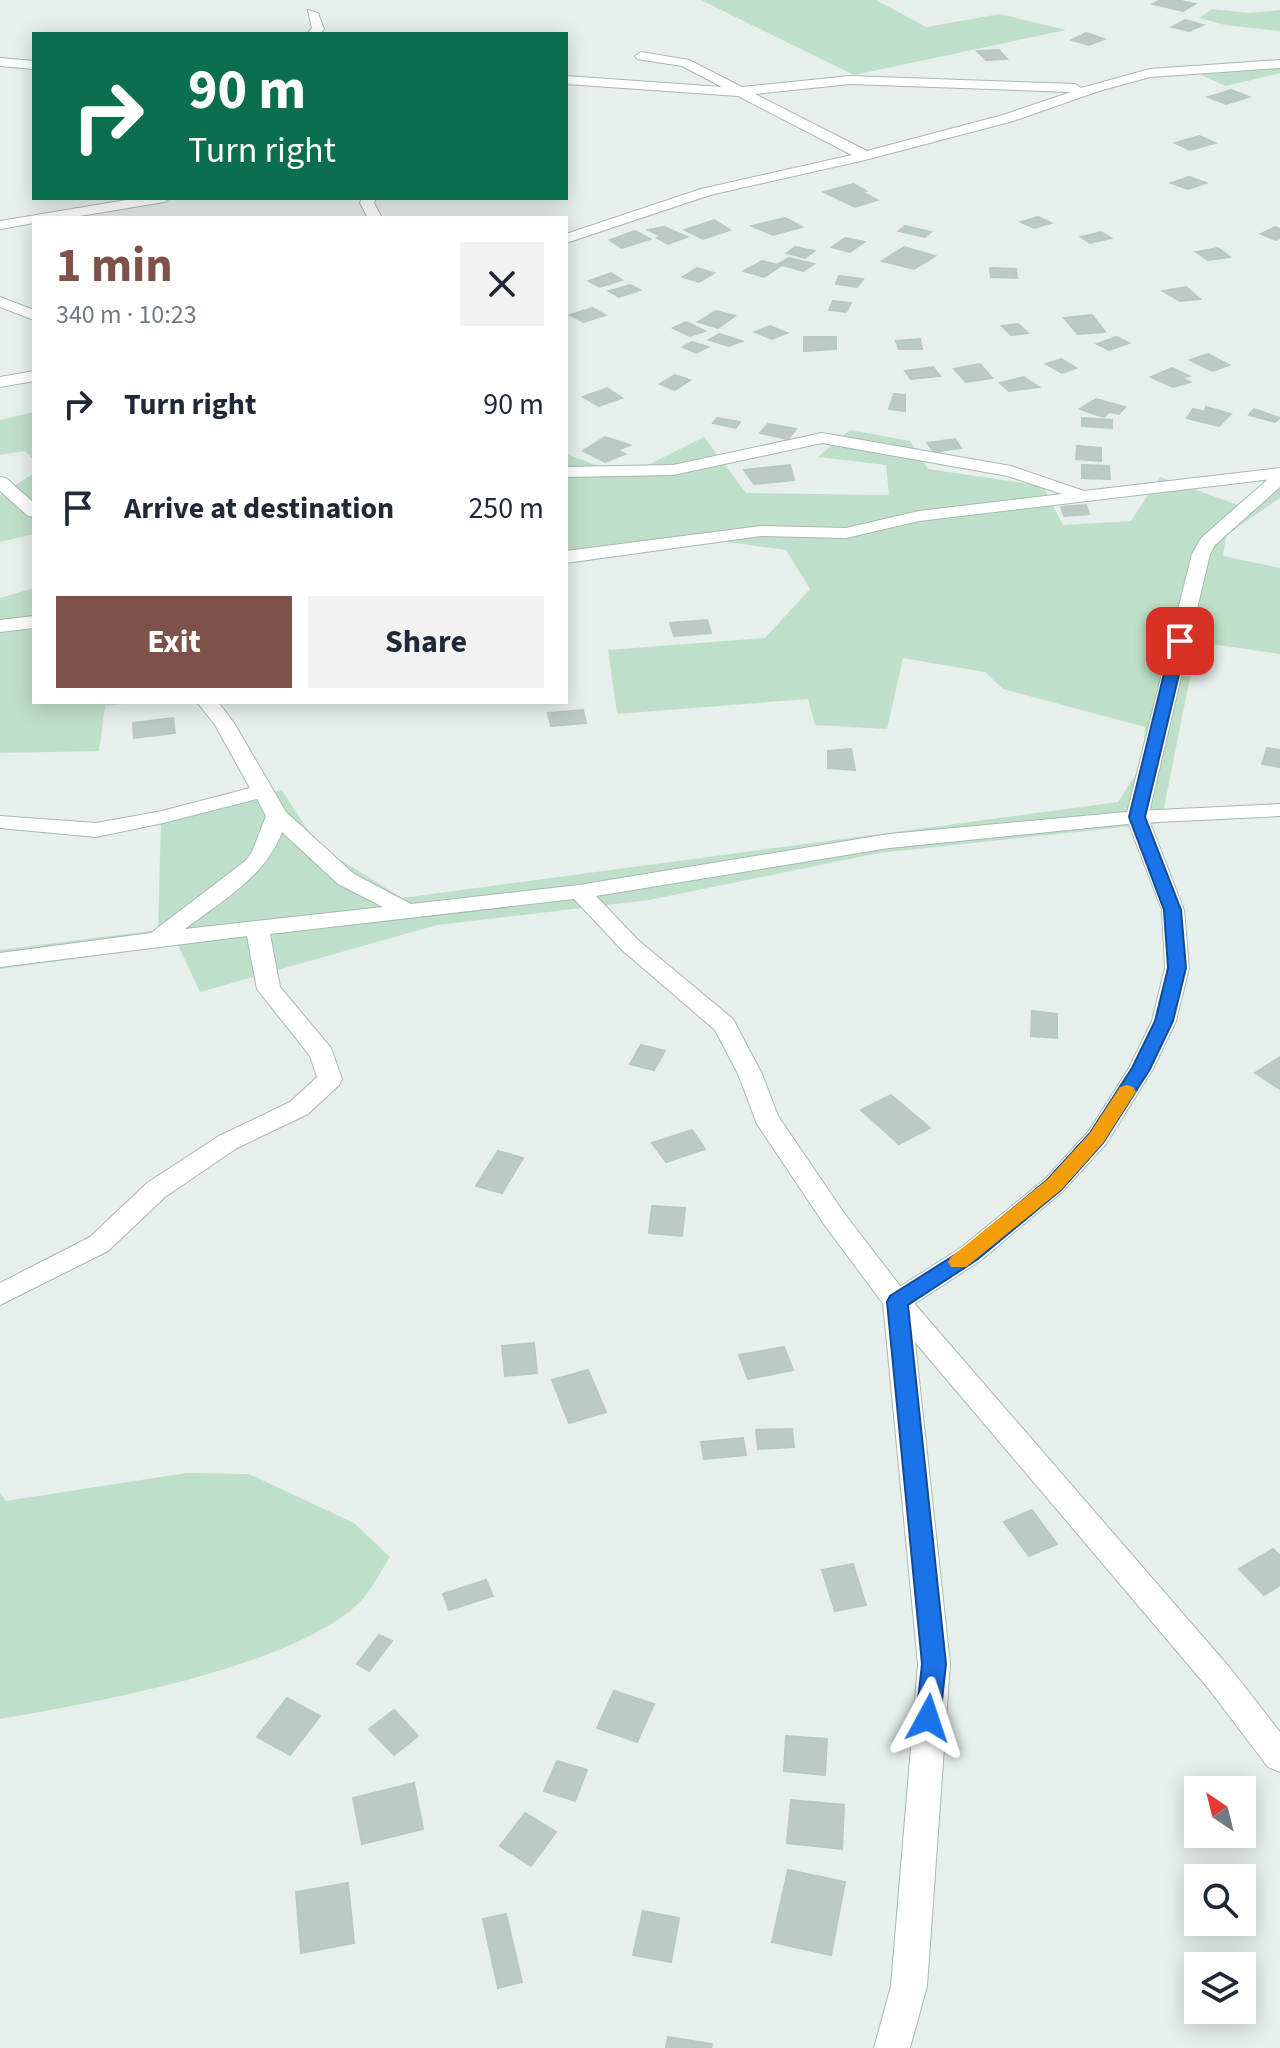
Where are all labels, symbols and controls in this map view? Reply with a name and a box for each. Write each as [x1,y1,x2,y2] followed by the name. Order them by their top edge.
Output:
[188,51,306,130] text: 90 m
[56,64,160,168] icon: right
[188,125,336,176] text: Turn right
[56,232,173,300] text: 1 min
[460,242,544,326] button: close
[56,296,197,333] text: 340 m · 10:23
[56,382,100,426] icon: right
[124,383,256,426] text: Turn right
[483,383,544,426] text: 90 m
[56,486,100,530] icon: arrive
[124,487,394,530] text: Arrive at destination
[468,487,544,530] text: 250 m
[56,596,292,688] button: Exit
[308,596,544,688] button: Share
[1146,607,1214,675] pin
[1158,619,1202,663] icon: arrive
[886,1676,970,1760] position arrow
[1184,1776,1256,1848] north arrow
[1184,1776,1256,2024] map controls
[1184,1864,1256,1936] button: search
[1184,1952,1256,2024] button: layers

